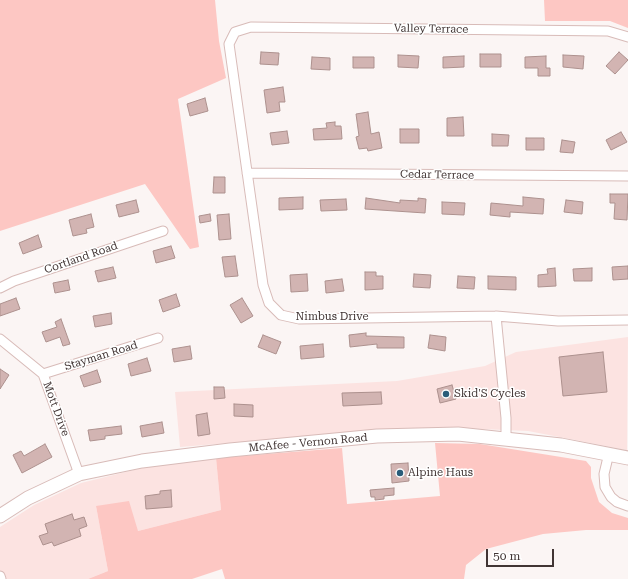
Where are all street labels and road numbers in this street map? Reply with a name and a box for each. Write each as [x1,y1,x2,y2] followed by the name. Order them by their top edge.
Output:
[394,22,468,36] street label: Valley Terrace
[400,168,474,182] street label: Cedar Terrace
[43,239,119,277] street label: Cortland Road
[296,310,368,324] street label: Nimbus Drive
[63,339,139,373] street label: Stayman Road
[40,380,72,438] street label: Mott Drive
[248,431,368,455] street label: McAfee - Vernon Road

